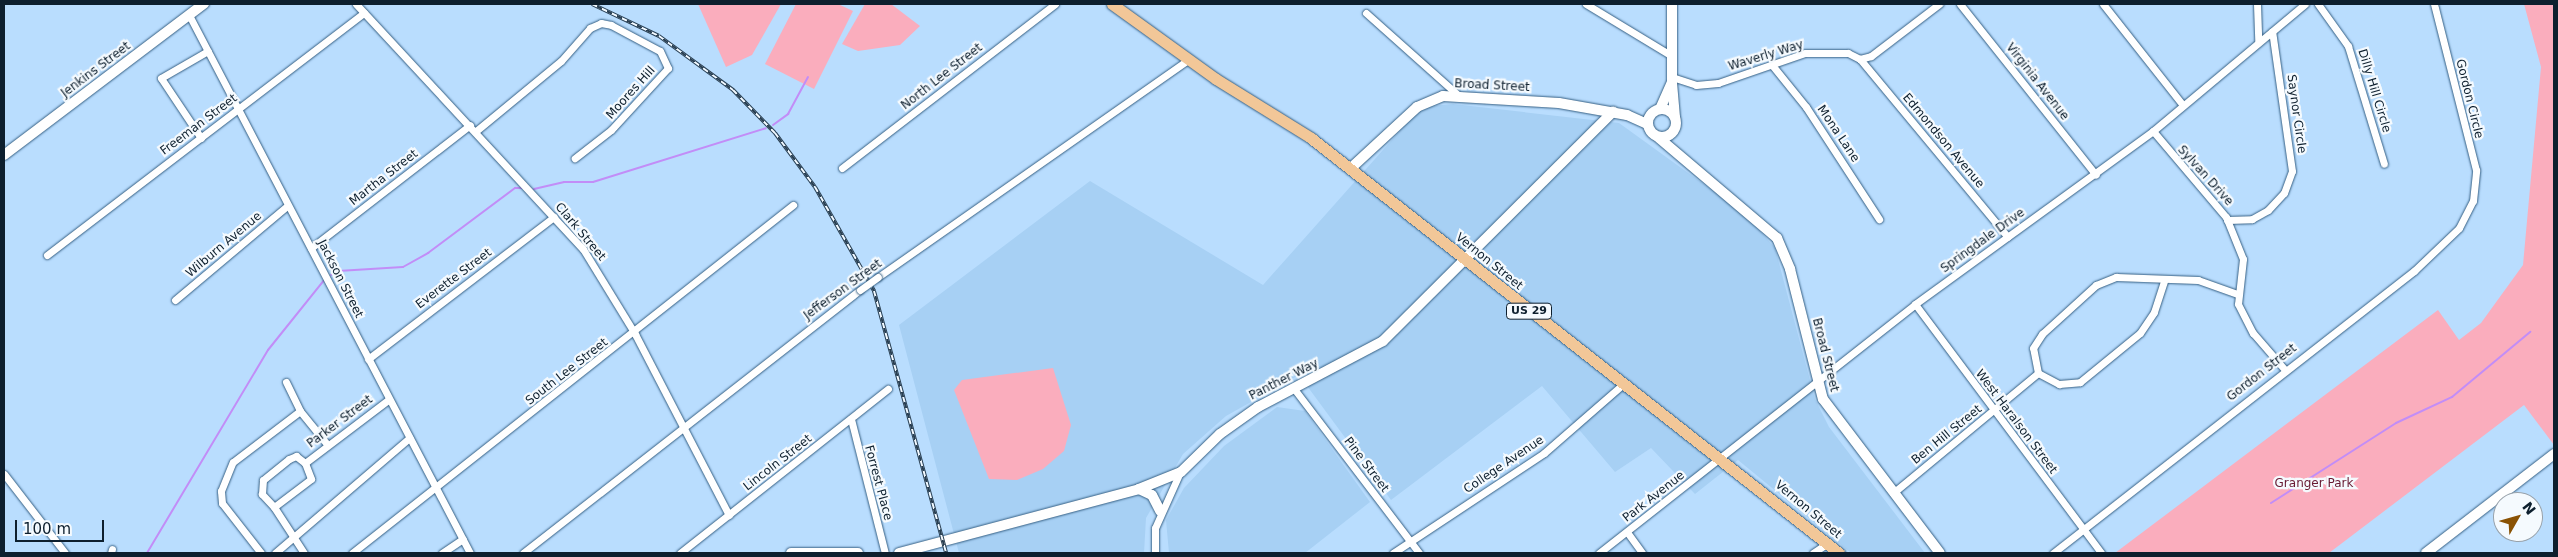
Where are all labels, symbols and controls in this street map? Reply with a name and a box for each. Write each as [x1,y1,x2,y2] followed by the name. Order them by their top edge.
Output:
[1727,38,1805,74] street label: Waverly Way
[59,39,133,101] street label: Jenkins Street
[899,41,985,113] street label: North Lee Street
[2002,41,2072,123] street label: Virginia Avenue
[2354,47,2394,135] street label: Dilly Hill Circle
[2452,58,2486,140] street label: Gordon Circle
[604,64,658,122] street label: Moores Hill
[2283,74,2309,154] street label: Saynor Circle
[1454,77,1530,95] street label: Broad Street
[158,91,240,159] street label: Freeman Street
[1899,91,1987,191] street label: Edmondson Avenue
[1814,103,1862,165] street label: Mona Lane
[2174,143,2236,209] street label: Sylvan Drive
[347,147,421,209] street label: Martha Street
[552,200,608,264] street label: Clark Street
[1938,206,2028,276] street label: Springdale Drive
[183,209,265,281] street label: Wilburn Avenue
[1453,231,1525,293] street label: Vernon Street
[314,237,366,321] street label: Jackson Street
[413,246,495,312] street label: Everette Street
[801,257,885,323] street label: Jefferson Street
[1505,302,1553,320] road number: US 29
[1809,317,1841,393] street label: Broad Street
[523,335,611,409] street label: South Lee Street
[2224,341,2300,405] street label: Gordon Street
[1247,356,1321,404] street label: Panther Way
[1972,367,2060,477] street label: West Haralson Street
[304,393,376,451] street label: Parker Street
[1909,402,1985,468] street label: Ben Hill Street
[741,432,815,494] street label: Lincoln Street
[1461,433,1547,497] street label: College Avenue
[1341,434,1391,496] street label: Pine Street
[861,444,895,522] street label: Forrest Place
[1620,468,1688,526] street label: Park Avenue
[2275,477,2353,491] park label: Granger Park
[1772,478,1844,542] street label: Vernon Street
[2493,492,2543,542] north arrow
[2519,499,2539,518] text: N
[18,510,106,542] scale bar
[23,520,71,538] text: 100 m

